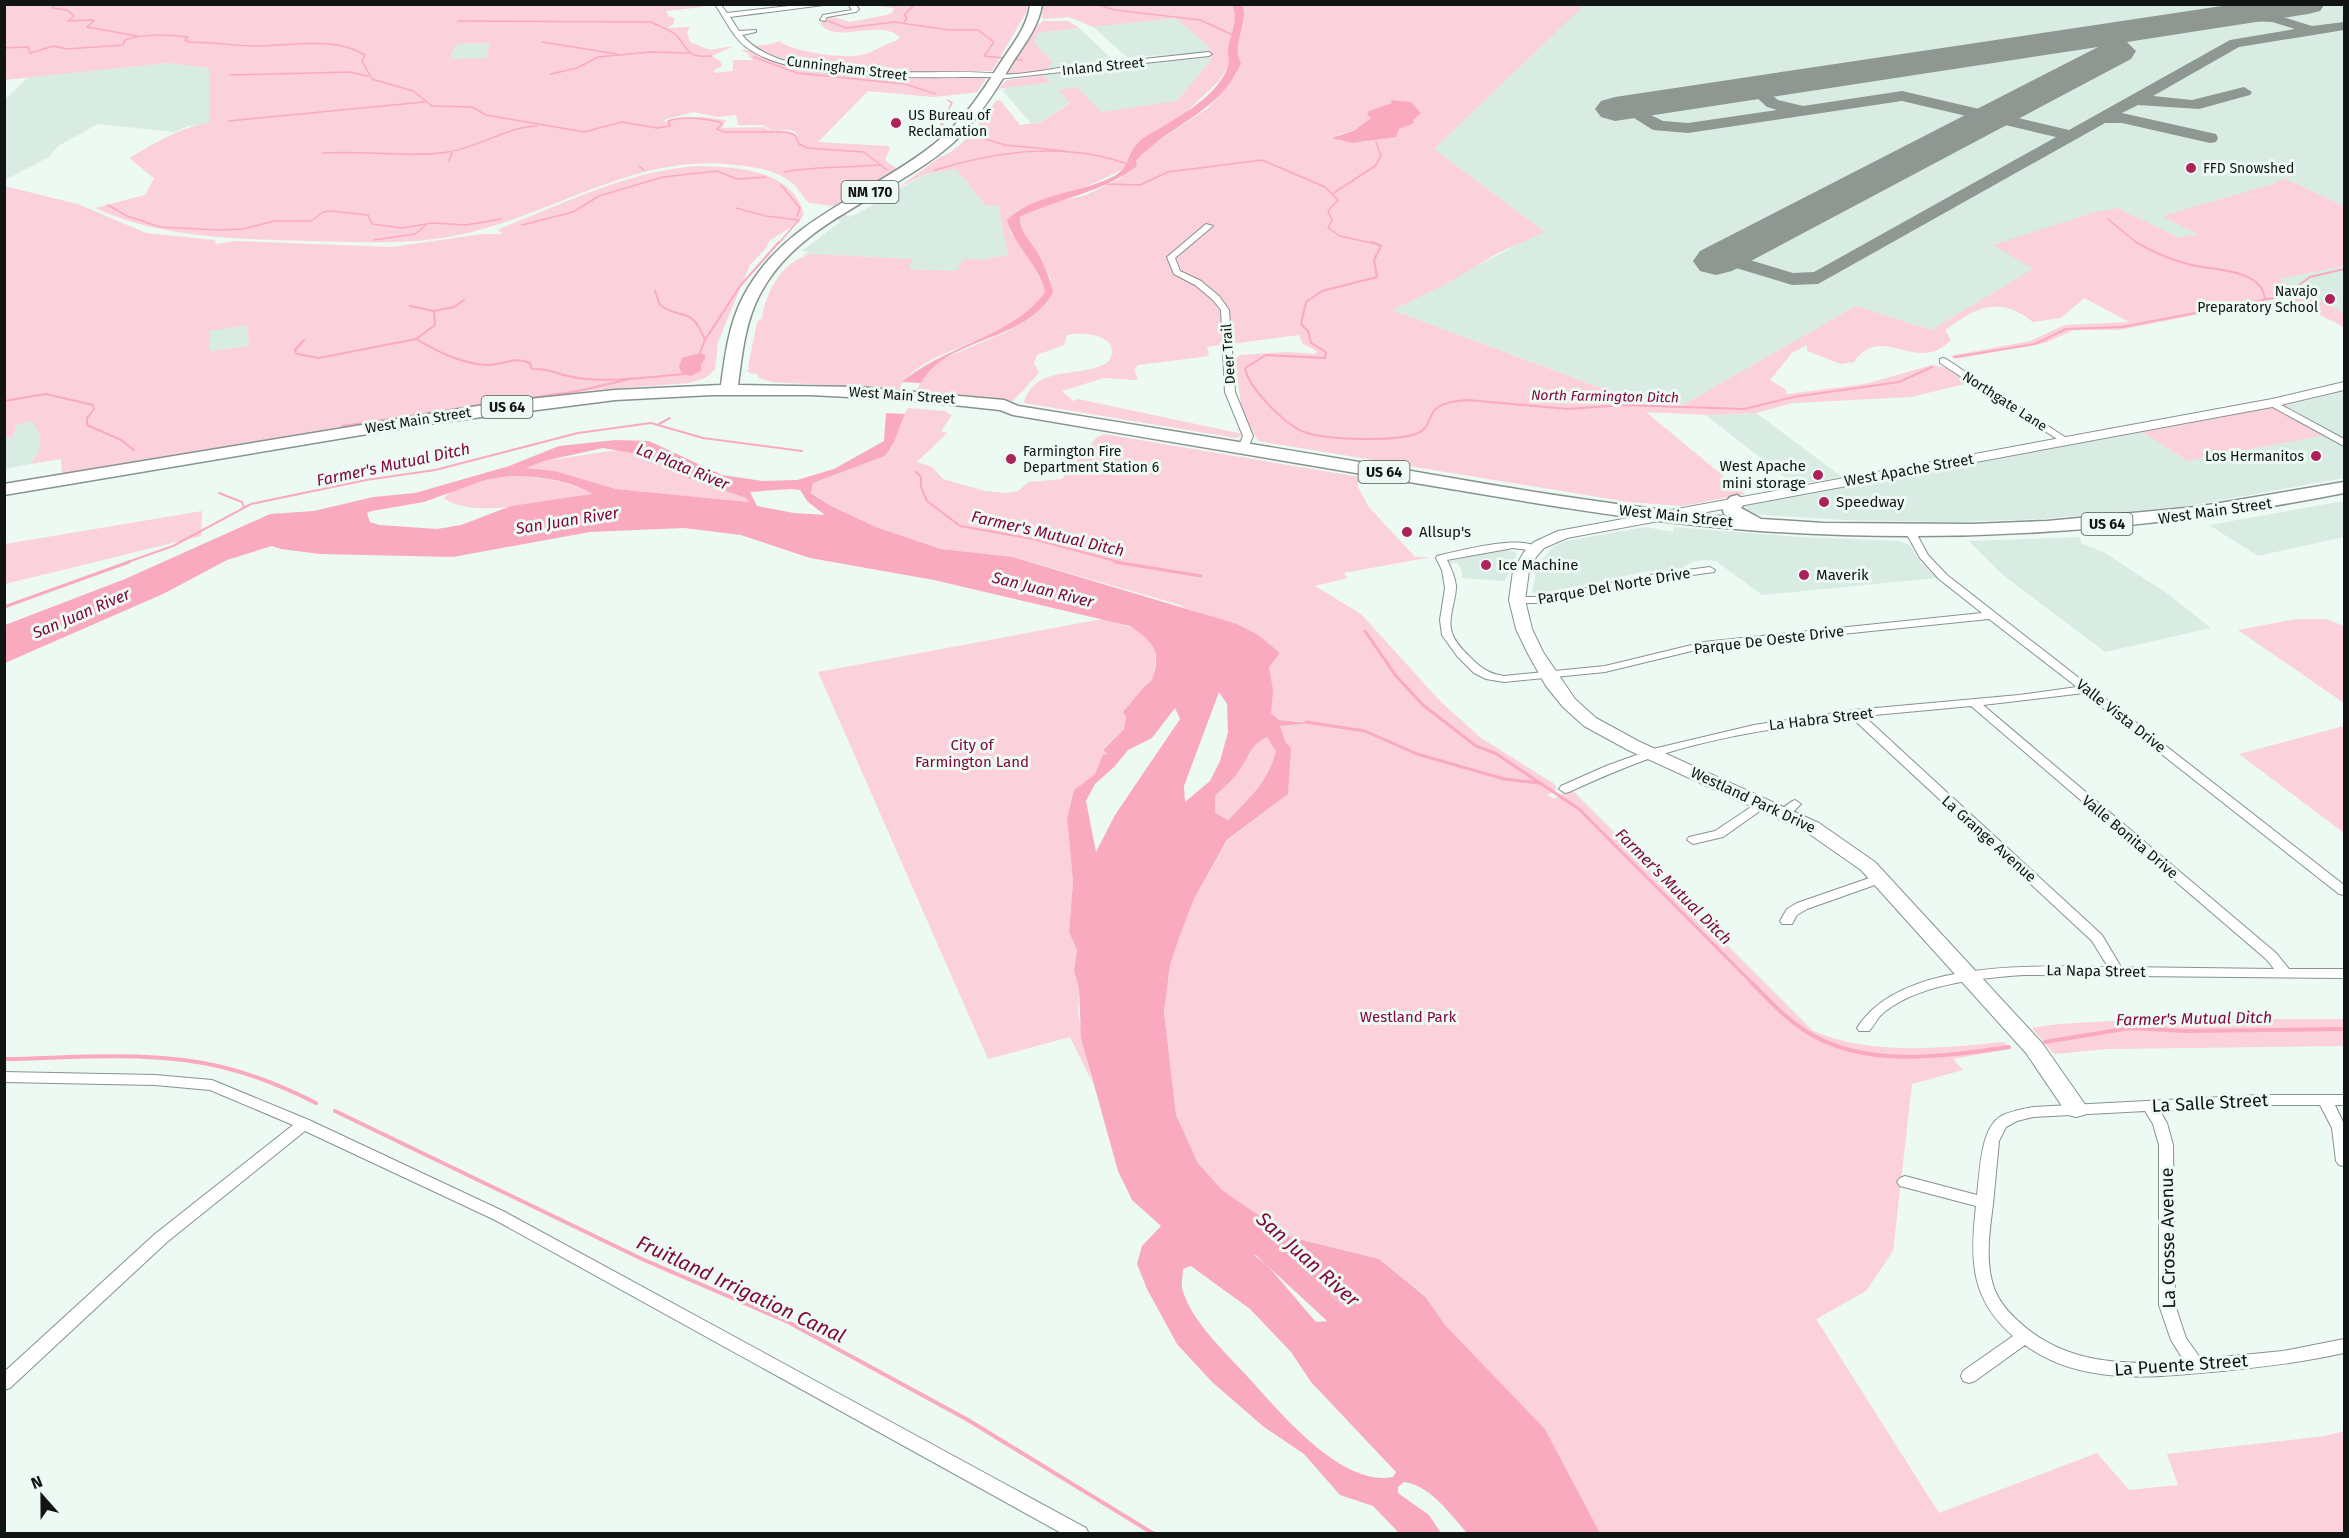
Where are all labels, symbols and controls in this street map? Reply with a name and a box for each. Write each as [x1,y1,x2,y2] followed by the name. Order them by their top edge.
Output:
[786,53,909,84] street label: Cunningham Street
[1061,54,1146,79] street label: Inland Street
[908,107,991,140] place label: US Bureau of Reclamation
[889,116,903,130] marker: US Bureau of Reclamation
[2203,160,2294,177] place label: FFD Snowshed
[2184,161,2198,175] marker: FFD Snowshed
[842,181,898,203] road number: NM 170
[2197,283,2318,316] place label: Navajo Preparatory School
[2323,292,2337,306] marker: Navajo Preparatory School
[1218,323,1239,385] street label: Deer Trail
[1959,368,2050,435] street label: Northgate Lane
[848,383,957,408] street label: West Main Street
[1531,387,1679,406] water label: North Farmington Ditch
[482,396,532,418] road number: US 64
[364,404,473,437] street label: West Main Street
[315,439,472,490] water label: Farmer's Mutual Ditch
[634,439,733,494] water label: La Plata River
[1023,443,1159,476] place label: Farmington Fire Department Station 6
[2205,448,2304,465] place label: Los Hermanitos
[2309,449,2323,463] marker: Los Hermanitos
[1843,450,1976,490] street label: West Apache Street
[1004,452,1018,466] marker: Farmington Fire Department Station 6
[1720,457,1806,492] place label: West Apache mini storage
[1358,461,1410,483] road number: US 64
[1811,468,1825,482] marker: West Apache mini storage
[1836,493,1905,511] place label: Speedway
[2157,494,2273,528] street label: West Main Street
[1817,495,1831,509] marker: Speedway
[1618,501,1734,531] street label: West Main Street
[513,503,621,538] water label: San Juan River
[970,507,1126,560] water label: Farmer's Mutual Ditch
[2082,513,2132,535] road number: US 64
[1419,523,1471,541] place label: Allsup's
[1400,525,1414,539] marker: Allsup's
[1498,556,1578,574] place label: Ice Machine
[1479,558,1493,572] marker: Ice Machine
[1536,564,1692,608] street label: Parque Del Norte Drive
[1816,566,1869,584] place label: Maverik
[989,567,1096,611] water label: San Juan River
[1797,568,1811,582] marker: Maverik
[29,584,134,643] water label: San Juan River
[1693,622,1845,658] street label: Parque De Oeste Drive
[2073,675,2169,757] street label: Valle Vista Drive
[1768,704,1875,734] street label: La Habra Street
[915,736,1029,771] park label: City of Farmington Land
[1688,763,1818,837] street label: Westland Park Drive
[2078,791,2182,883] street label: Valle Bonita Drive
[1938,792,2040,886] street label: La Grange Avenue
[1612,824,1736,948] water label: Farmer's Mutual Ditch
[2046,961,2146,981] street label: La Napa Street
[1360,1008,1457,1026] park label: Westland Park
[2116,1008,2272,1029] water label: Farmer's Mutual Ditch
[2151,1089,2269,1117] street label: La Salle Street
[2156,1167,2180,1309] street label: La Crosse Avenue
[1251,1206,1365,1312] water label: San Juan River
[633,1230,849,1348] water label: Fruitland Irrigation Canal
[2113,1349,2249,1381] street label: La Puente Street
[12,1466,72,1526] north arrow
[28,1472,45,1493] text: N

